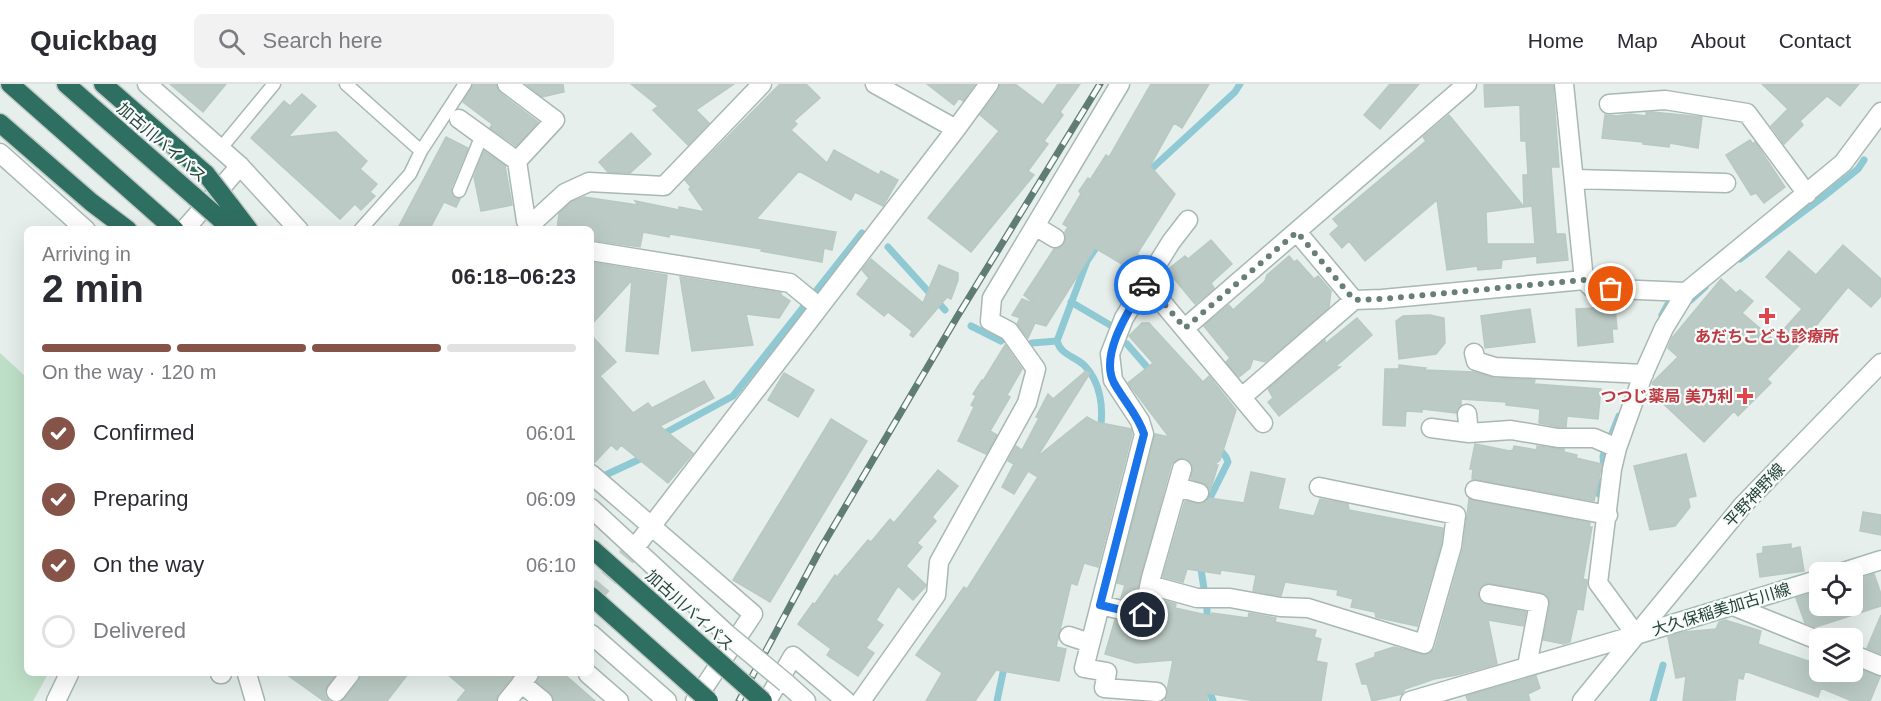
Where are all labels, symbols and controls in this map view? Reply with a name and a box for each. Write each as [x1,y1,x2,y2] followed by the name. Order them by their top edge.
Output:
[194,14,614,68] search box
[30,25,158,56] text: Quickbag
[215,25,248,58] icon: search
[263,28,382,53] text: Search here
[1528,29,1584,52] text: Home
[1617,29,1658,52] text: Map
[1691,29,1746,52] text: About
[1779,29,1851,52] text: Contact
[114,99,209,185] street label: 加古川バイパス
[42,243,131,265] text: Arriving in
[1114,255,1174,315] courier
[1585,263,1636,314] pin
[451,264,576,289] text: 06:18–06:23
[42,267,144,310] text: 2 min
[1128,269,1161,302] icon: car
[1594,272,1627,305] icon: bag
[1758,307,1776,325] marker: あだちこども診療所
[1695,328,1839,345] place label: あだちこども診療所
[42,361,217,383] text: On the way · 120 m
[1601,388,1733,405] place label: つつじ薬局 美乃利
[1738,389,1752,403] marker: つつじ薬局 美乃利
[42,417,75,450] icon: check
[93,420,194,445] text: Confirmed
[526,422,576,444] text: 06:01
[1721,460,1788,530] street label: 平野神野線
[42,483,75,516] icon: check
[93,486,188,511] text: Preparing
[526,488,576,510] text: 06:09
[42,549,75,582] icon: check
[93,552,204,577] text: On the way
[526,554,576,576] text: 06:10
[1809,562,1863,682] map controls
[1809,562,1863,616] button: locate
[642,567,737,654] street label: 加古川バイパス
[1650,580,1792,639] street label: 大久保稲美加古川線
[1117,589,1168,640] pin
[1126,598,1159,631] icon: home
[93,618,186,643] text: Delivered
[1809,628,1863,682] button: layers

